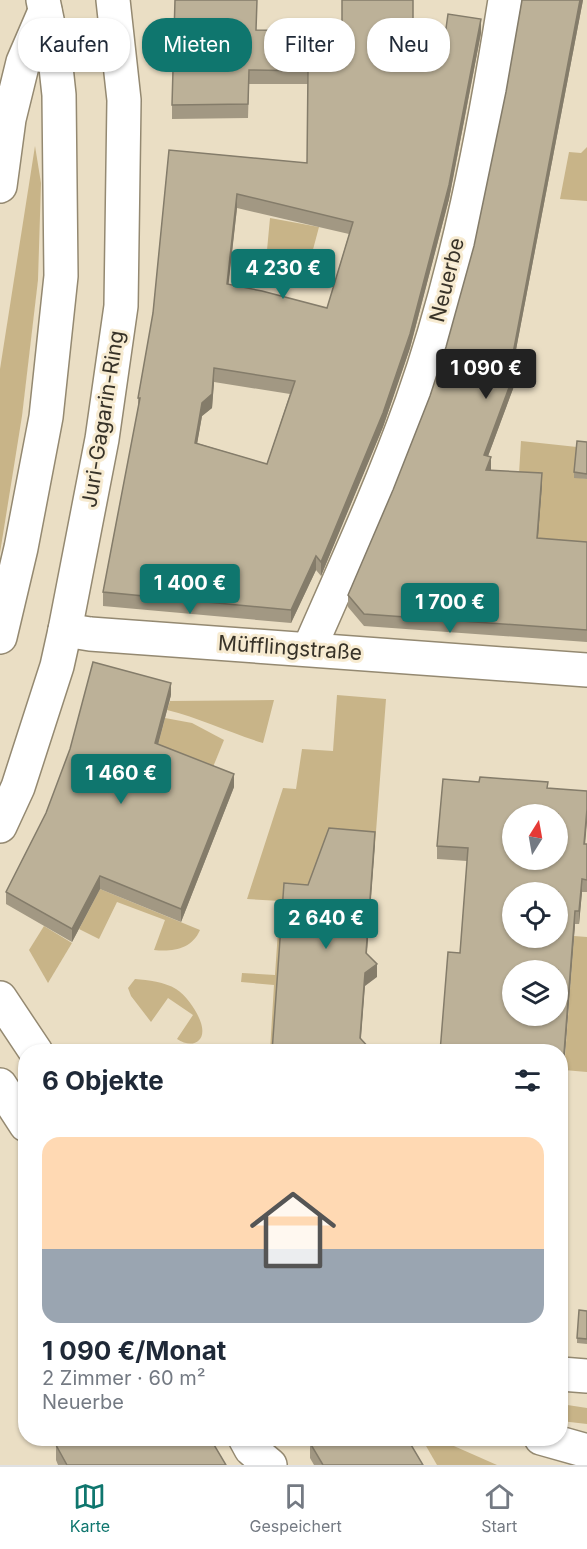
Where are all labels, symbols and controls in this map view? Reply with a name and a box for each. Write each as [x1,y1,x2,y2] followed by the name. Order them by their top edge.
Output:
[18,18,130,72] chip: Kaufen
[142,18,252,72] chip: Mieten
[264,18,355,72] chip: Filter
[367,18,450,72] chip: Neu
[424,235,469,325] street label: Neuerbe
[228,249,338,300] pin: 4 230 €
[245,256,321,280] text: 4 230 €
[76,329,129,509] street label: Juri-Gagarin-Ring
[431,349,541,400] pin: 1 090 €
[450,356,522,380] text: 1 090 €
[135,564,245,615] pin: 1 400 €
[154,571,226,595] text: 1 400 €
[395,583,505,634] pin: 1 700 €
[415,590,485,614] text: 1 700 €
[217,630,363,665] street label: Müfflingstraße
[66,754,176,805] pin: 1 460 €
[85,761,157,785] text: 1 460 €
[502,804,568,870] north arrow
[502,804,568,1026] map controls
[502,882,568,948] button: locate
[271,899,381,950] pin: 2 640 €
[288,906,364,930] text: 2 640 €
[502,960,568,1026] button: layers
[511,1064,544,1097] icon: filters
[42,1065,164,1096] text: 6 Objekte
[239,1176,347,1284] icon: home
[42,1335,226,1366] text: 1 090 €/Monat
[42,1366,206,1390] text: 2 Zimmer · 60 m²
[42,1390,124,1414] text: Neuerbe
[70,1480,110,1536] tab: Karte
[250,1480,342,1536] tab: Gespeichert
[481,1480,517,1536] tab: Start

